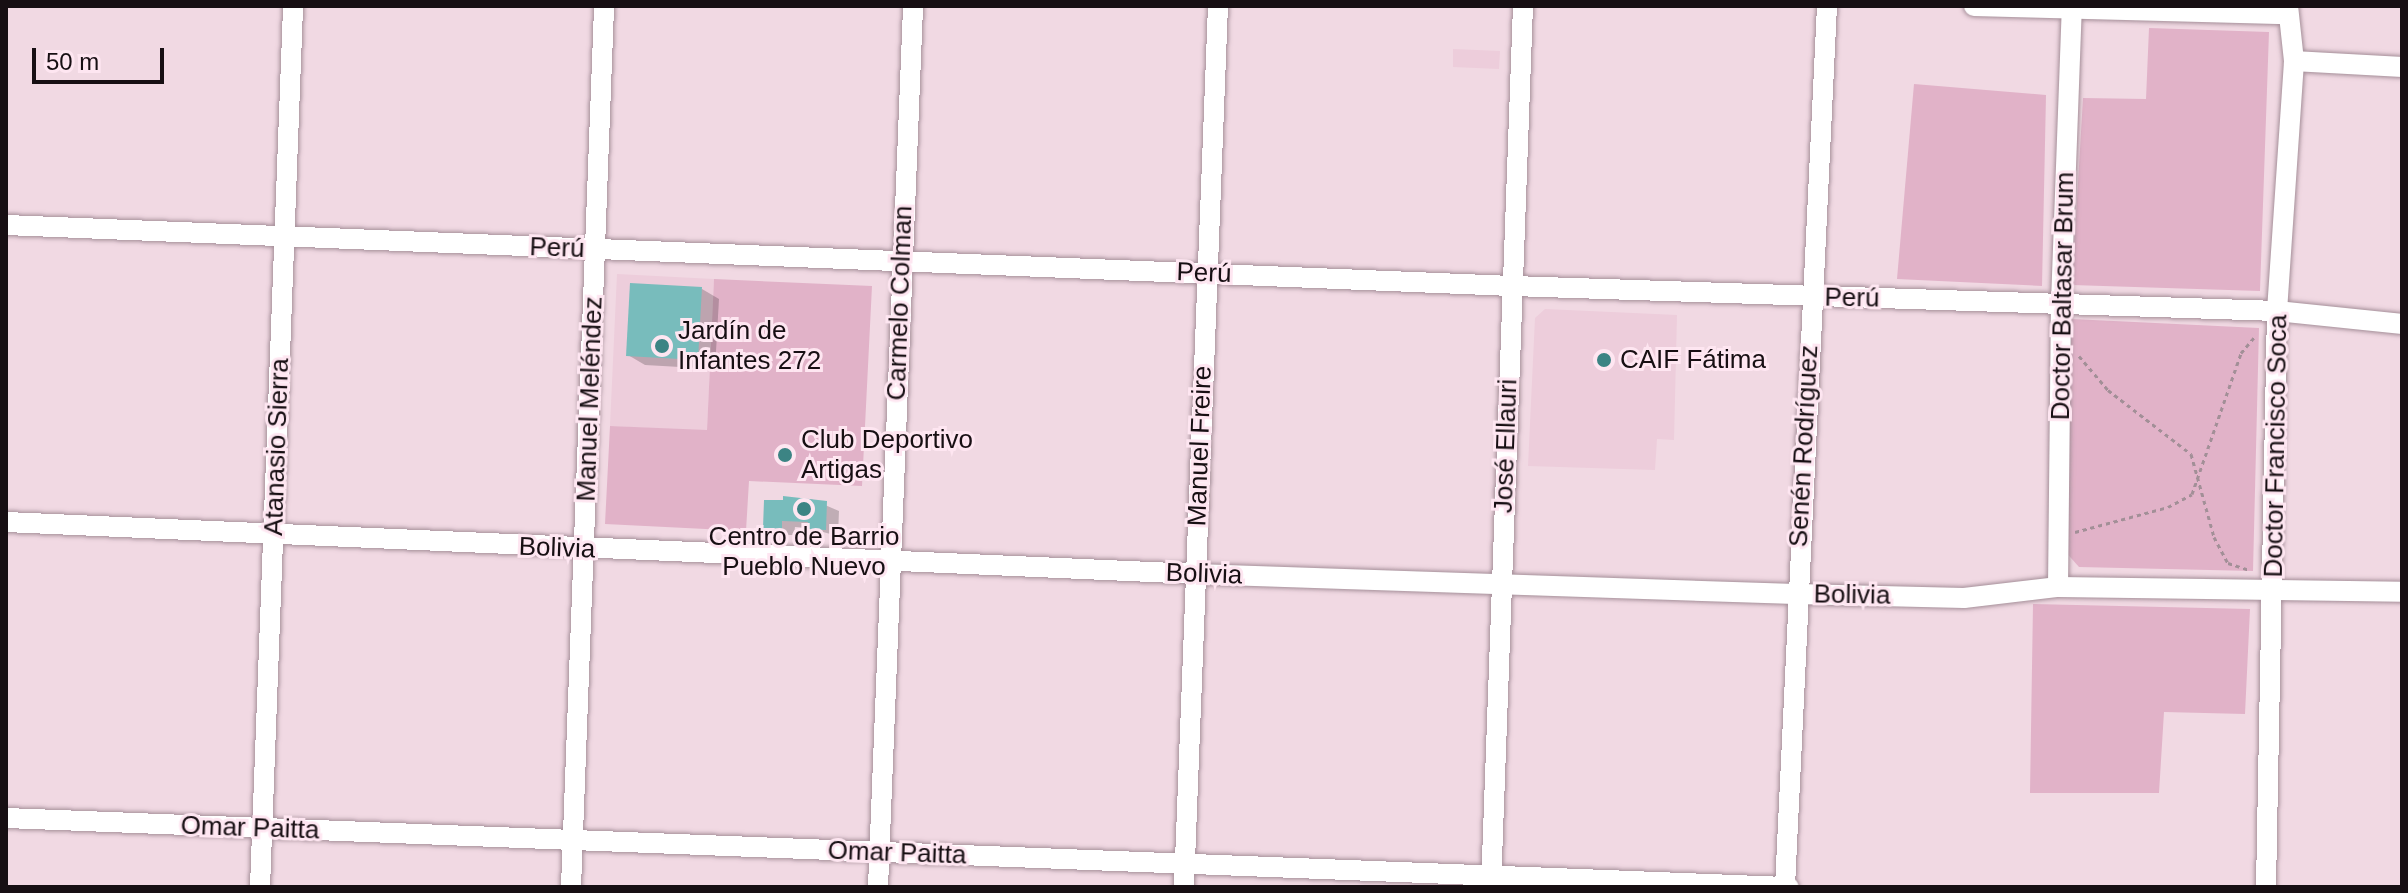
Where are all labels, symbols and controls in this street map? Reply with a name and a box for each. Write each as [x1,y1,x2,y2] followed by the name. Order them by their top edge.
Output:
[36,32,168,82] scale bar
[46,48,99,75] text: 50 m
[2045,171,2081,421] street label: Doctor Baltasar Brum
[881,205,919,401] street label: Carmelo Colman
[529,231,585,265] street label: Perú
[1176,256,1232,290] street label: Perú
[1824,282,1880,314] street label: Perú
[571,296,609,502] street label: Manuel Meléndez
[2258,314,2294,578] street label: Doctor Francisco Soca
[678,315,821,376] place label: Jardín de Infantes 272
[653,337,671,355] marker: Jardín de Infantes 272
[1620,344,1766,376] place label: CAIF Fátima
[1783,344,1825,548] street label: Senén Rodríguez
[1595,351,1613,369] marker: CAIF Fátima
[258,358,296,536] street label: Atanasio Sierra
[1182,365,1218,527] street label: Manuel Freire
[1488,378,1524,514] street label: José Ellauri
[801,424,973,486] place label: Club Deportivo Artigas
[776,446,794,464] marker: Club Deportivo Artigas
[795,500,813,518] marker: Centro de Barrio Pueblo Nuevo
[709,521,899,582] place label: Centro de Barrio Pueblo Nuevo
[518,531,596,565] street label: Bolivia
[1165,557,1243,591] street label: Bolivia
[1813,579,1891,611] street label: Bolivia
[180,810,320,846] street label: Omar Paitta
[827,835,967,871] street label: Omar Paitta

